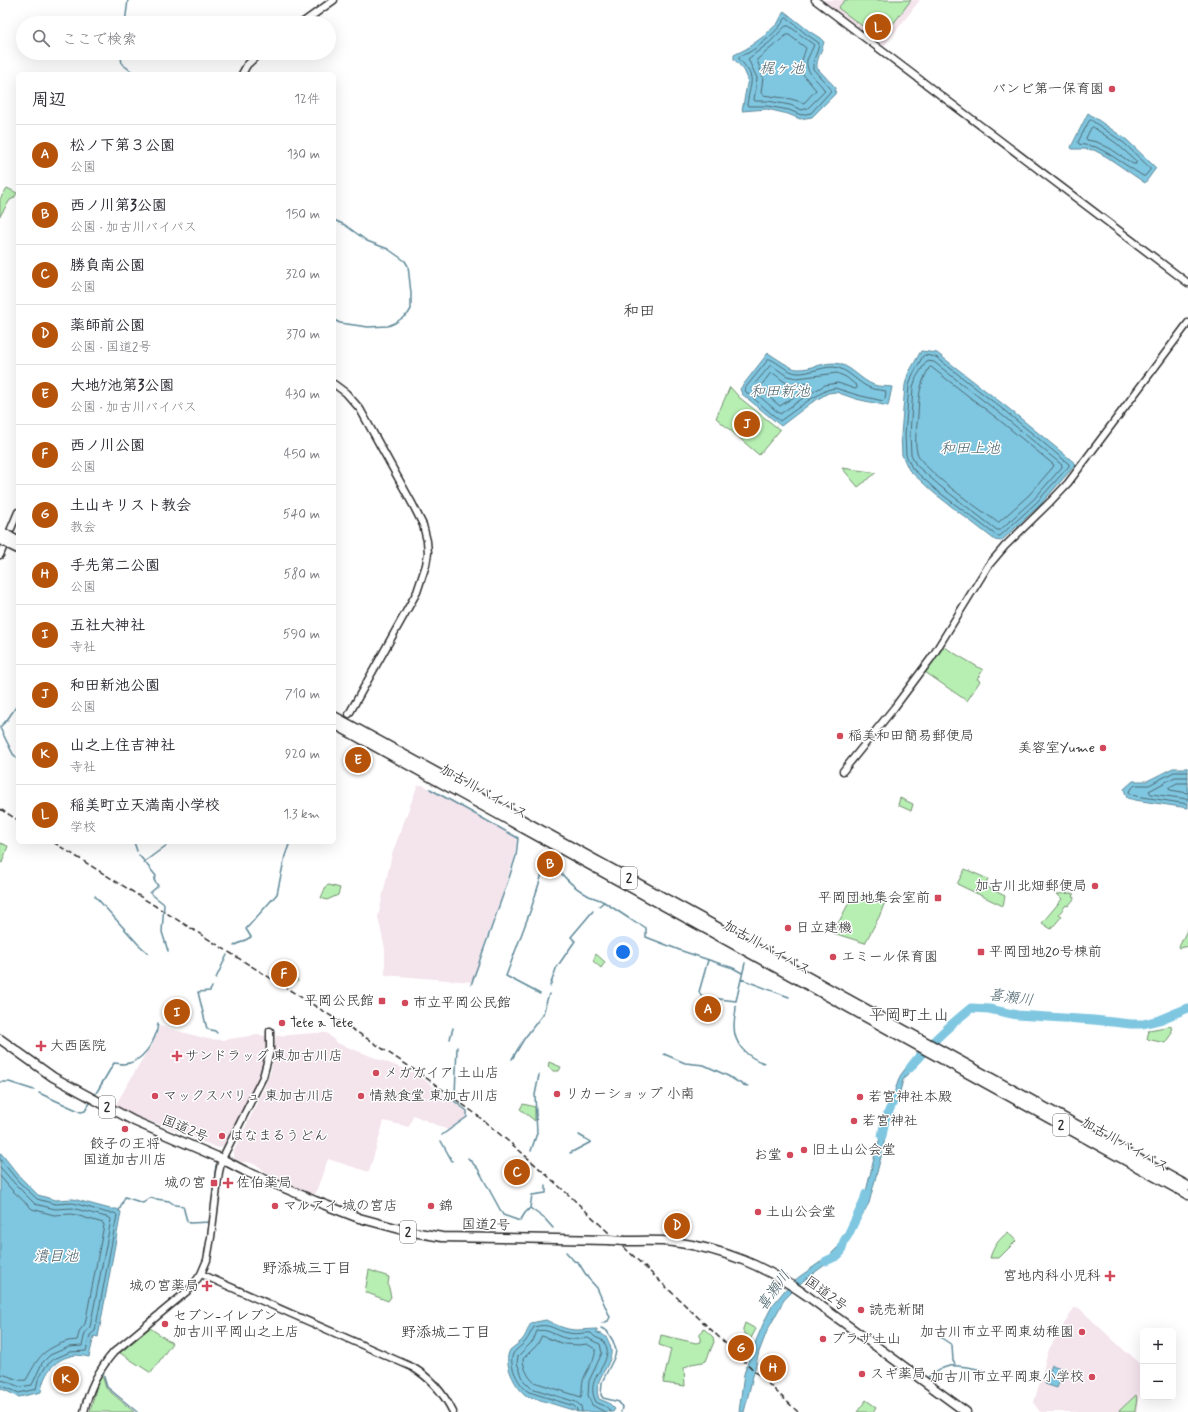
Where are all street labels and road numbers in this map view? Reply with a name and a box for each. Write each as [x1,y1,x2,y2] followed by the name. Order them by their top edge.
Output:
[437,760,531,824] street label: 加古川バイパス
[621,867,637,889] road number: 2
[720,916,814,980] street label: 加古川バイパス
[99,1096,115,1118] road number: 2
[159,1111,211,1147] street label: 国道2号
[1078,1113,1172,1177] street label: 加古川バイパス
[1053,1114,1069,1136] road number: 2
[461,1216,511,1234] street label: 国道2号
[400,1221,416,1243] road number: 2
[801,1272,851,1316] street label: 国道2号

